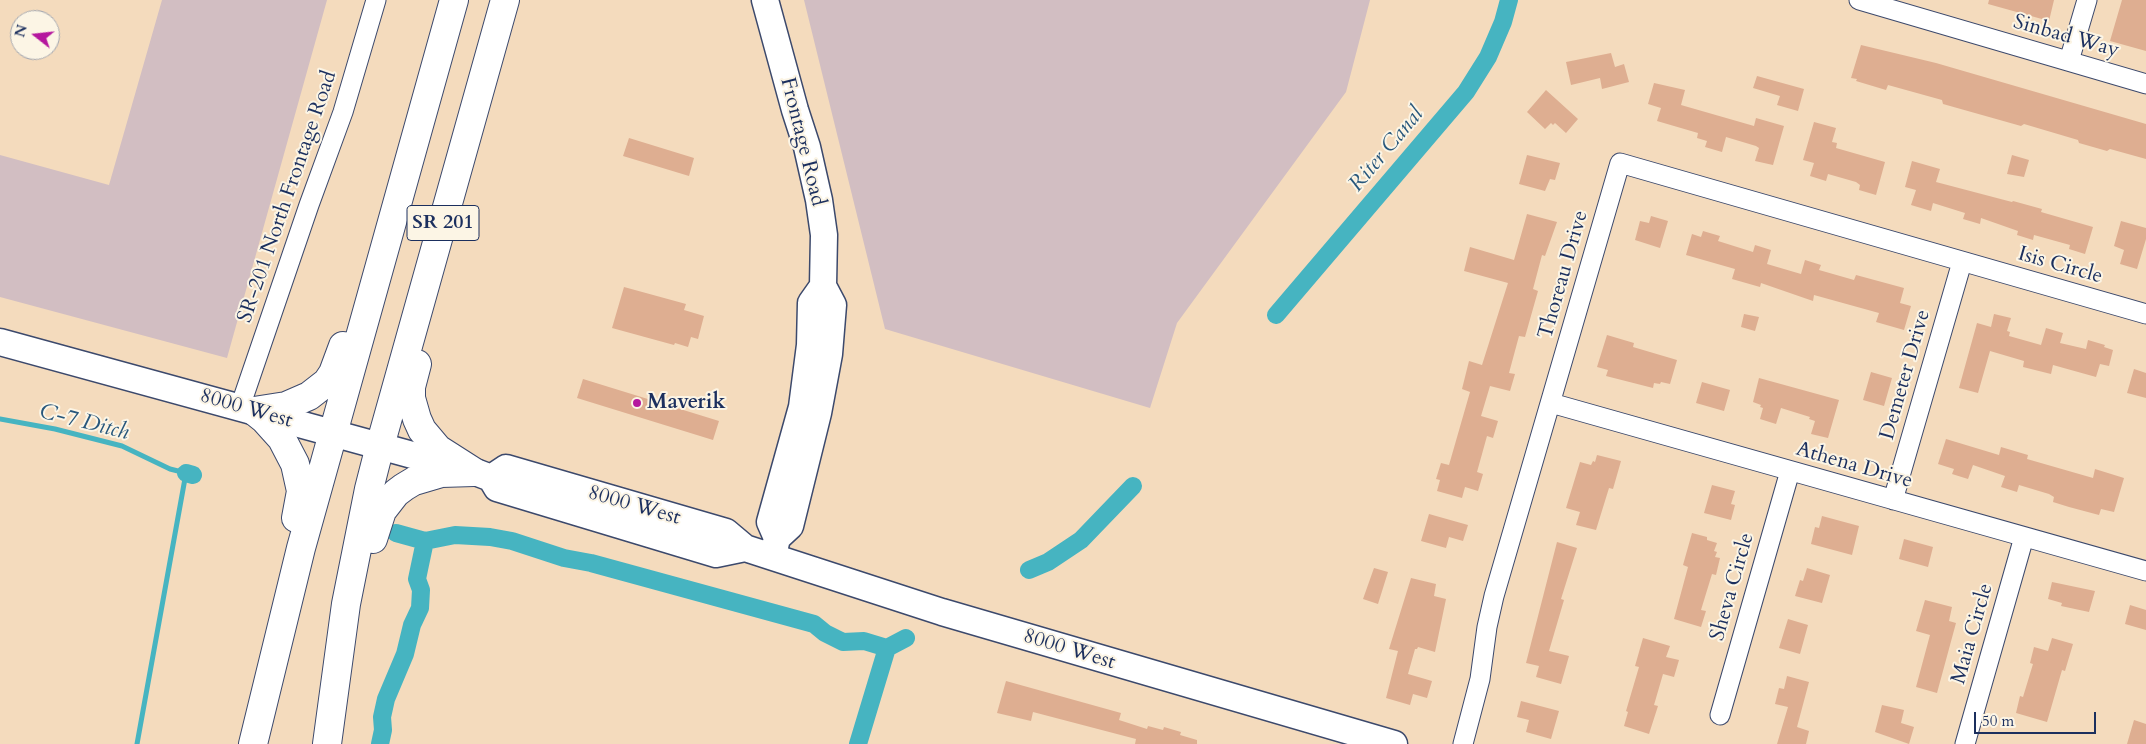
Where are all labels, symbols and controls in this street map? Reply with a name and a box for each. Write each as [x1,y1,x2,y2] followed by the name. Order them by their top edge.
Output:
[10,10,60,60] north arrow
[2010,10,2122,64] street label: Sinbad Way
[10,23,32,39] text: N
[233,68,343,326] street label: SR-201 North Frontage Road
[774,75,830,209] street label: Frontage Road
[1344,102,1430,198] water label: Riter Canal
[407,206,479,240] road number: SR 201
[1534,208,1594,342] street label: Thoreau Drive
[2015,242,2105,290] street label: Isis Circle
[1875,307,1937,443] street label: Demeter Drive
[197,384,295,434] street label: 8000 West
[647,390,726,416] place label: Maverik
[631,397,643,409] marker: Maverik
[37,399,131,447] water label: C-7 Ditch
[1793,437,1915,495] street label: Athena Drive
[585,481,683,531] street label: 8000 West
[1706,530,1760,644] street label: Sheva Circle
[1947,581,1999,687] street label: Maia Circle
[1020,624,1118,676] street label: 8000 West
[1976,702,2098,734] scale bar
[1982,711,2014,731] text: 50 m

